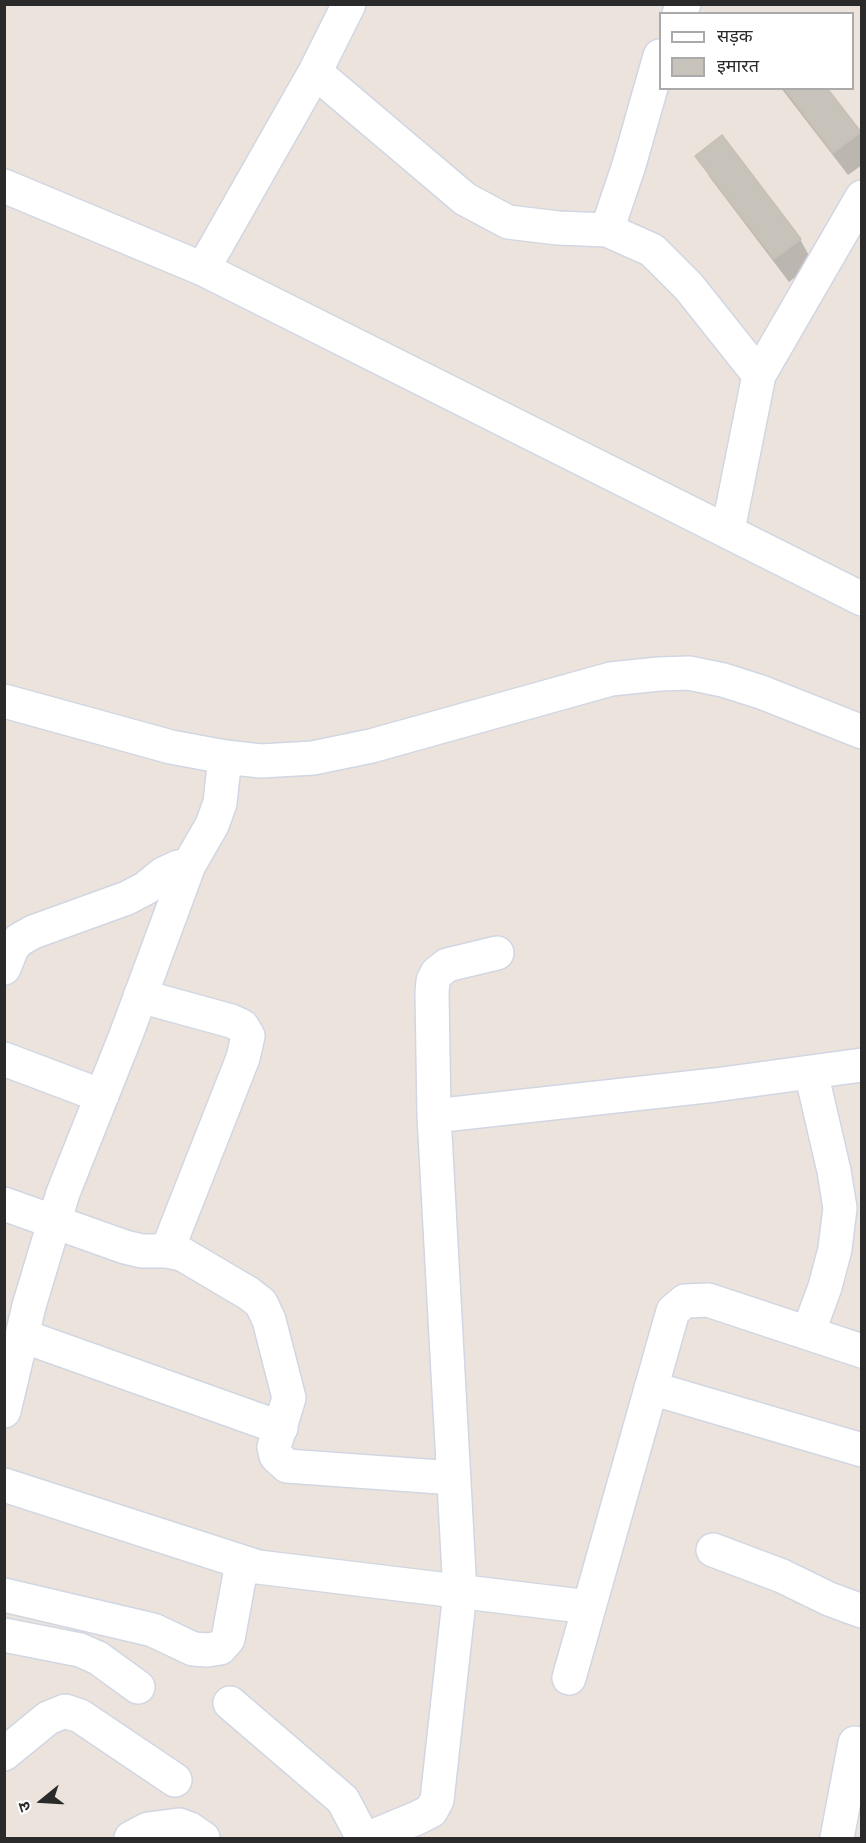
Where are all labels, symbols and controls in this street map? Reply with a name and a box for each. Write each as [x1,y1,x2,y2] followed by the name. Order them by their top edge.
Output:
[659,12,854,90] legend
[717,25,753,47] text: सड़क
[717,55,759,77] text: इमारत
[12,1771,72,1831] north arrow
[14,1799,35,1814] text: उ

